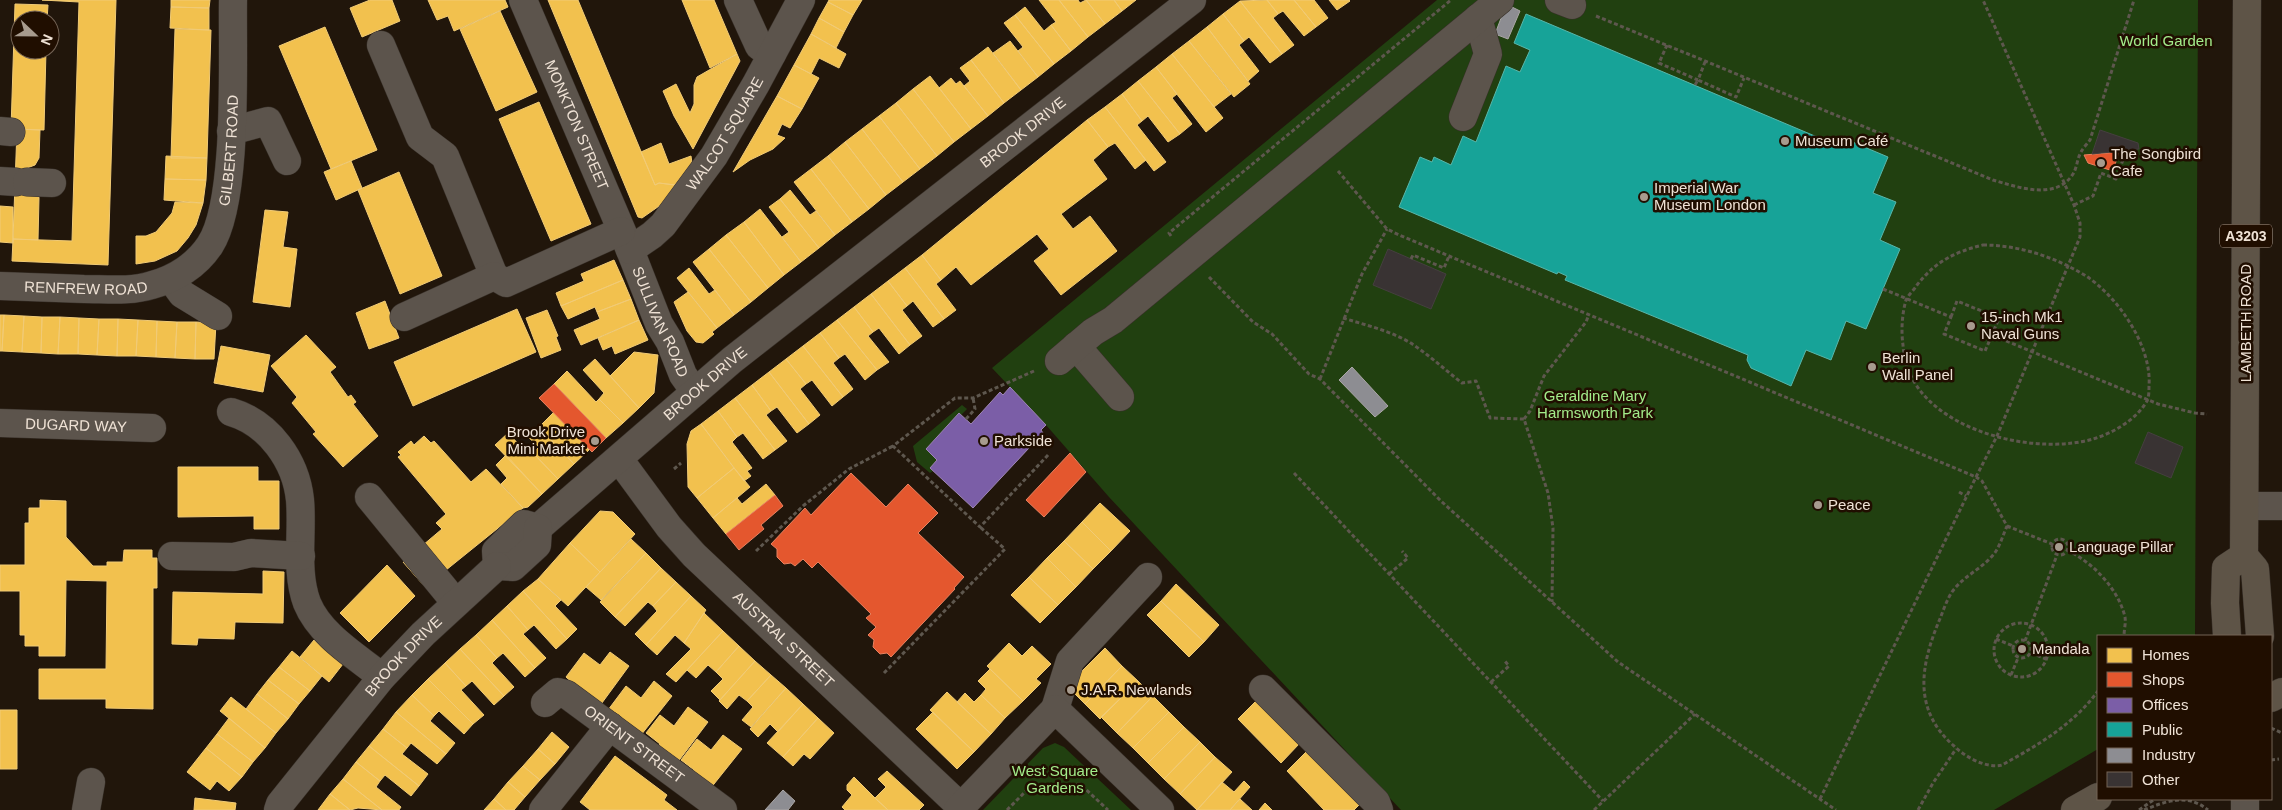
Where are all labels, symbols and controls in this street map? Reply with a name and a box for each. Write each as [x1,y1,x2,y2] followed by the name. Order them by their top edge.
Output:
[10,10,60,60] north arrow
[38,32,56,48] text: N
[2119,32,2213,49] park label: World Garden
[542,57,612,192] street label: MONKTON STREET
[683,74,766,194] street label: WALCOT SQUARE
[976,93,1069,171] street label: BROOK DRIVE
[215,95,241,207] street label: GILBERT ROAD
[1795,132,1888,149] place label: Museum Café
[1779,135,1791,147] marker: Museum Café
[2111,145,2201,179] place label: The Songbird Cafe
[2095,157,2107,169] marker: The Songbird Cafe
[1654,179,1766,213] place label: Imperial War Museum London
[1638,191,1650,203] marker: Imperial War Museum London
[2220,225,2272,248] road number: A3203
[629,264,692,380] street label: SULLIVAN ROAD
[2237,264,2254,382] street label: LAMBETH ROAD
[24,278,149,298] street label: RENFREW ROAD
[1981,308,2063,342] place label: 15-inch Mk1 Naval Guns
[1965,320,1977,332] marker: 15-inch Mk1 Naval Guns
[660,343,750,424] street label: BROOK DRIVE
[1882,349,1953,383] place label: Berlin Wall Panel
[1866,361,1878,373] marker: Berlin Wall Panel
[1537,387,1653,421] park label: Geraldine Mary Harmsworth Park
[25,415,127,435] street label: DUGARD WAY
[507,423,586,457] place label: Brook Drive Mini Market
[994,432,1052,449] place label: Parkside
[589,435,601,447] marker: Brook Drive Mini Market
[978,435,990,447] marker: Parkside
[1828,496,1871,513] place label: Peace
[1812,499,1824,511] marker: Peace
[2069,538,2173,555] place label: Language Pillar
[2053,541,2065,553] marker: Language Pillar
[730,588,838,691] street label: AUSTRAL STREET
[361,612,445,699] street label: BROOK DRIVE
[2097,635,2272,800] legend
[2032,640,2090,657] place label: Mandala
[2016,643,2028,655] marker: Mandala
[2142,646,2190,663] text: Homes
[2142,671,2185,688] text: Shops
[1081,681,1192,698] place label: J.A.R. Newlands
[1065,684,1077,696] marker: J.A.R. Newlands
[2142,696,2188,713] text: Offices
[581,701,688,786] street label: ORIENT STREET
[2142,721,2183,738] text: Public
[2142,746,2196,763] text: Industry
[1012,762,1098,796] park label: West Square Gardens
[2142,771,2180,788] text: Other

